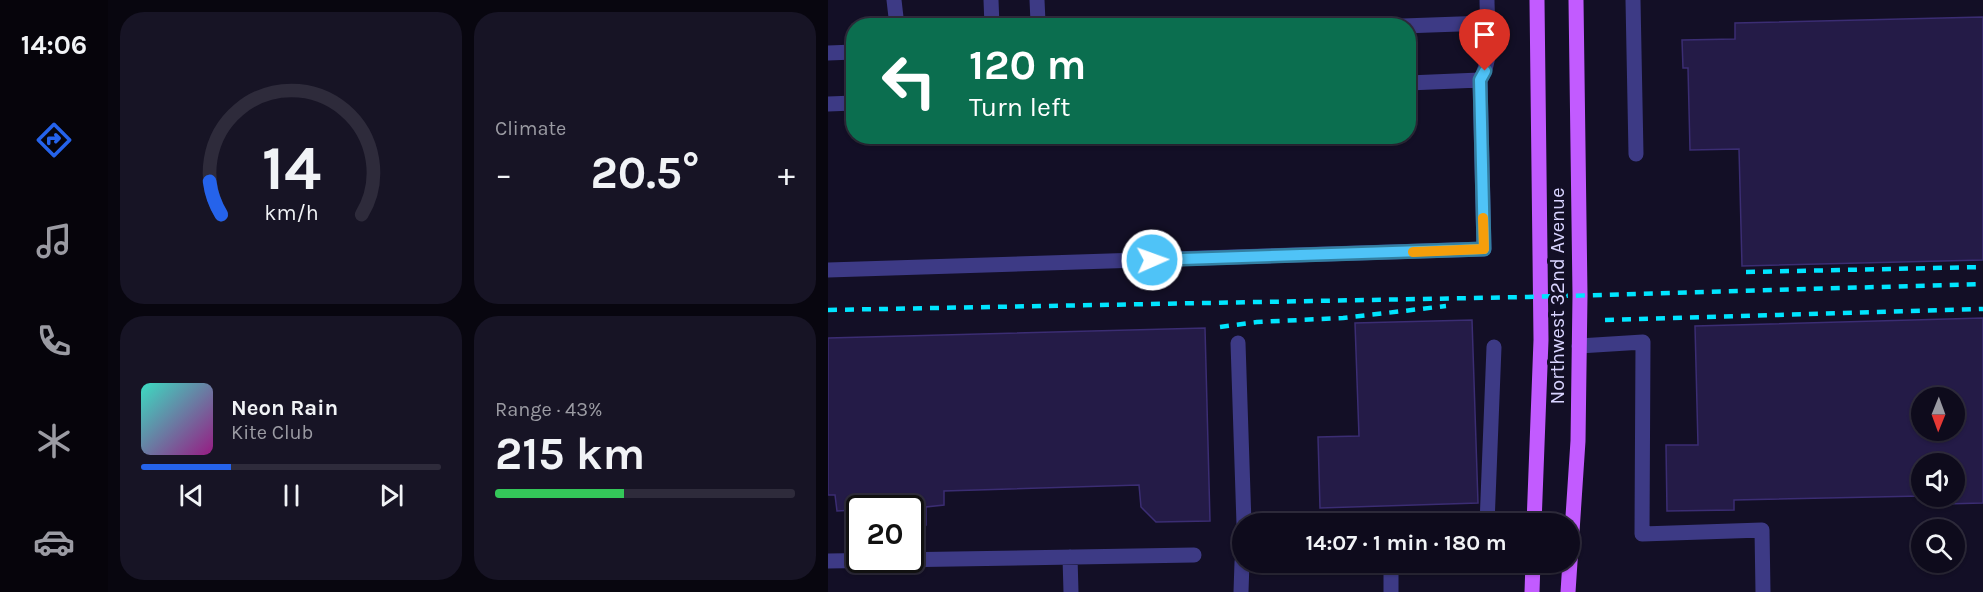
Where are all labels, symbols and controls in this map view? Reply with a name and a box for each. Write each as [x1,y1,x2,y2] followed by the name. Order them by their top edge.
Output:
[1459,9,1510,71] pin
[1468,18,1501,51] icon: arrive
[21,29,87,61] text: 14:06
[969,40,1086,90] text: 120 m
[870,42,948,120] icon: left
[969,91,1070,123] text: Turn left
[495,117,566,140] text: Climate
[33,119,75,161] icon: directions
[261,132,321,205] text: 14
[590,147,700,199] text: 20.5°
[495,155,512,193] text: −
[778,155,795,193] text: +
[1546,188,1569,404] street label: Northwest 32nd Avenue
[264,200,318,225] text: km/h
[33,220,75,262] icon: music
[1120,228,1184,292] position arrow
[33,320,75,362] icon: phone
[1911,387,1965,441] north arrow
[1911,387,1965,573] map controls
[231,395,338,421] text: Neon Rain
[495,398,602,421] text: Range · 43%
[33,420,75,462] icon: climate
[231,421,313,444] text: Kite Club
[495,428,645,480] text: 215 km
[1911,453,1965,507] button: sound
[175,479,208,512] icon: previous
[275,479,308,512] icon: pause
[375,479,408,512] icon: next
[846,495,924,573] speed limit sign: 20
[1911,519,1965,573] button: search
[33,521,75,563] icon: car
[1305,530,1507,556] text: 14:07 · 1 min · 180 m

